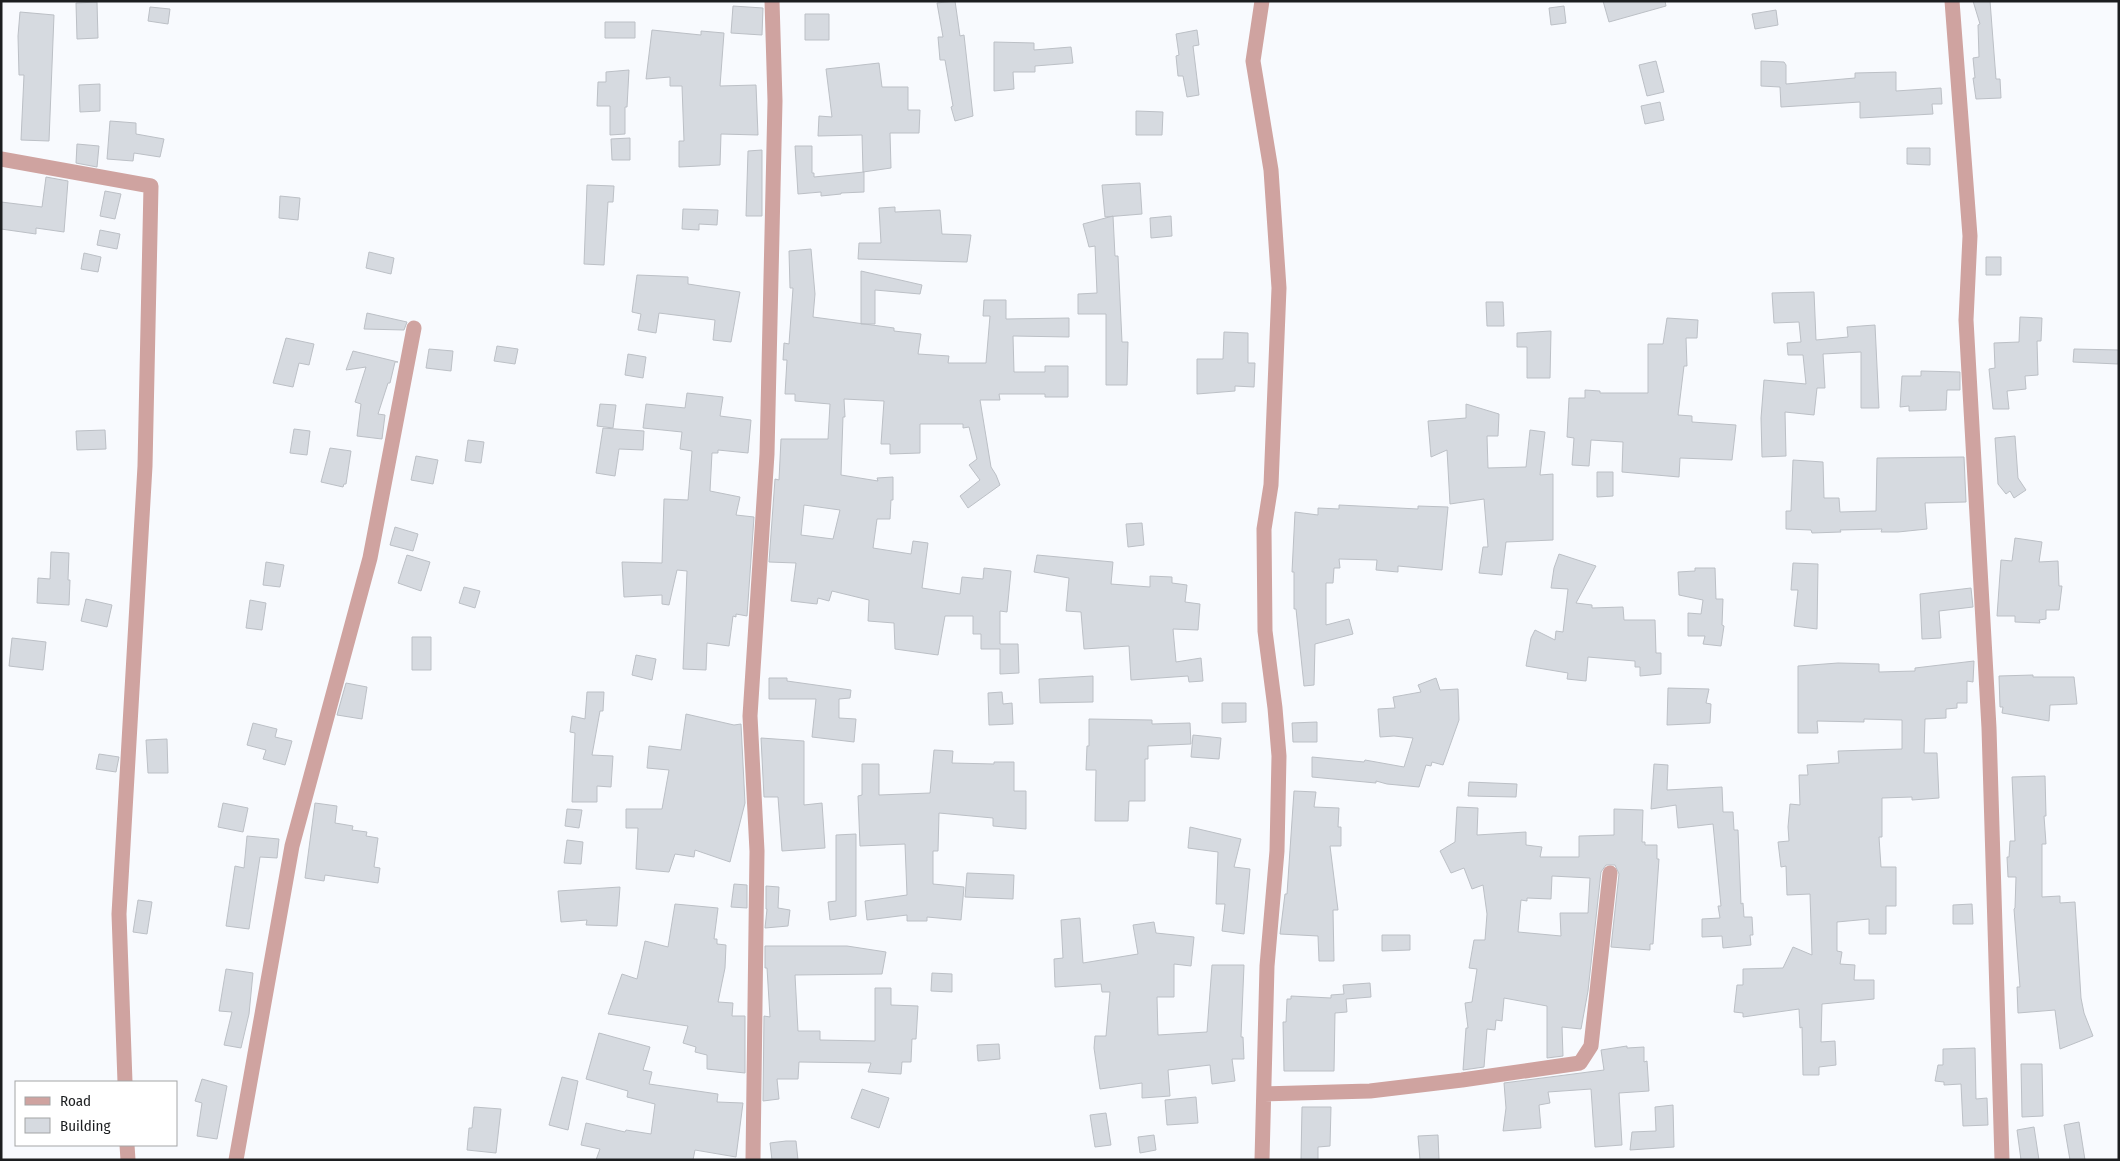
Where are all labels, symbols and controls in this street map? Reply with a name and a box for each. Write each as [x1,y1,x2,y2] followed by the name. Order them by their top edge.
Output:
[15,1081,178,1146] legend
[60,1092,91,1110] text: Road
[60,1117,111,1135] text: Building

